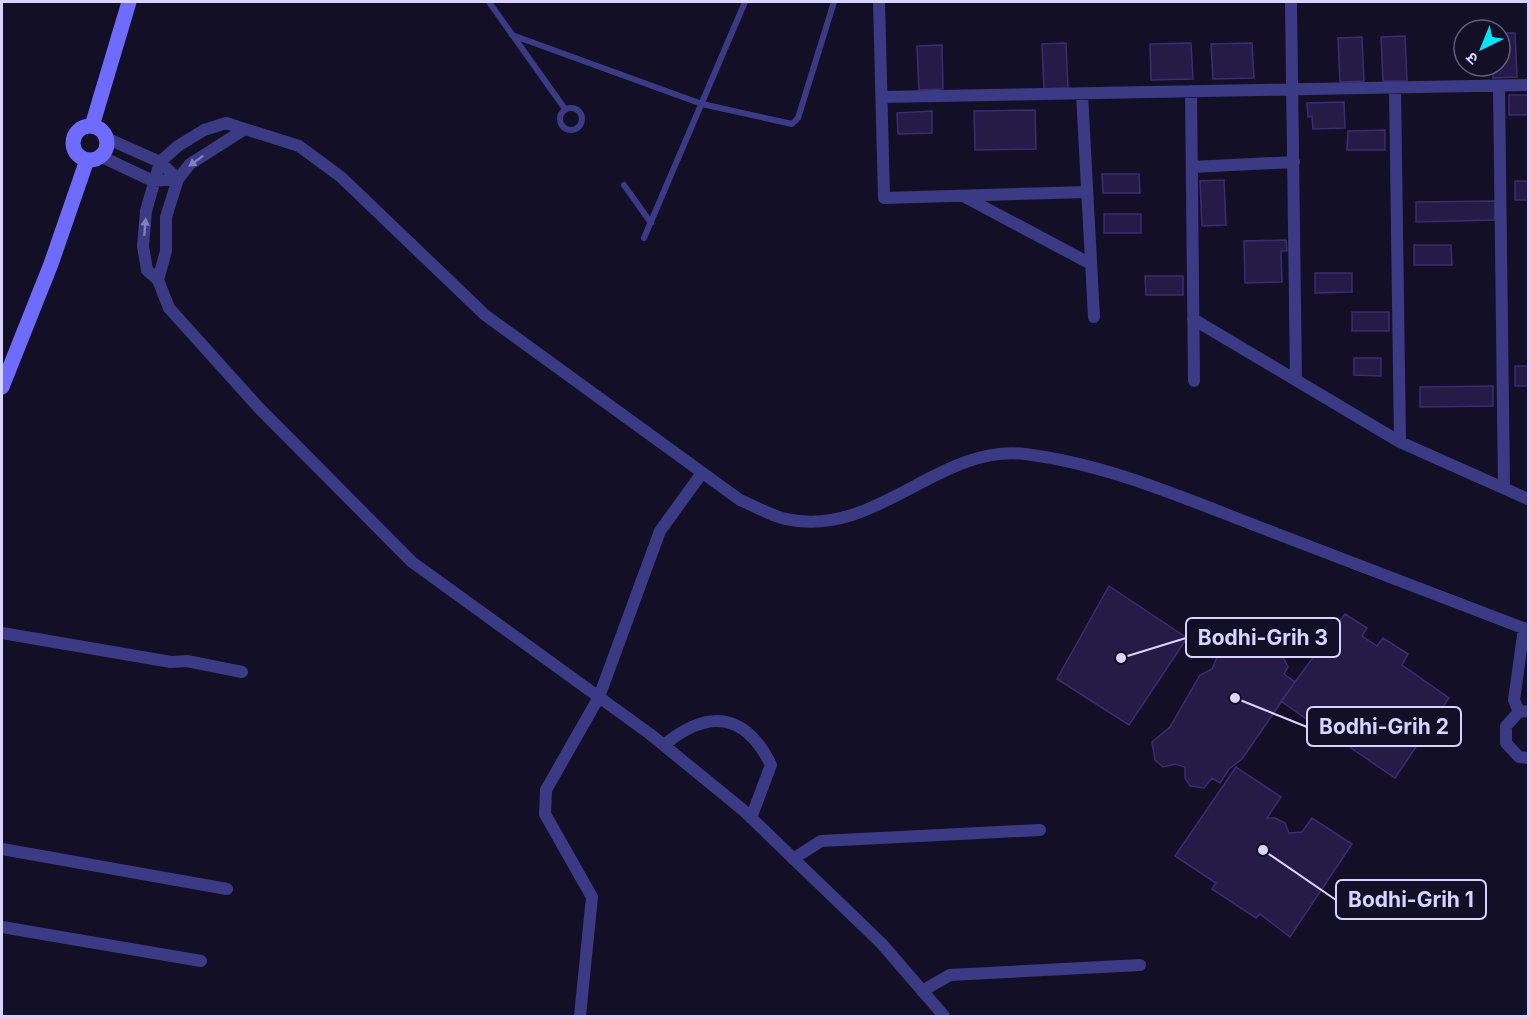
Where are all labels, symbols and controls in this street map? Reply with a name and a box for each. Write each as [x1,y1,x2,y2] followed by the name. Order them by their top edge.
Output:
[1452,18,1512,78] north arrow
[1461,48,1482,69] text: उ
[188,155,204,167] one-way arrow
[140,217,150,236] one-way arrow
[1186,618,1340,657] callout: Bodhi-Grih 3
[1198,625,1328,650] text: Bodhi-Grih 3
[1307,707,1461,746] callout: Bodhi-Grih 2
[1319,714,1449,739] text: Bodhi-Grih 2
[1336,880,1486,919] callout: Bodhi-Grih 1
[1348,887,1474,912] text: Bodhi-Grih 1

